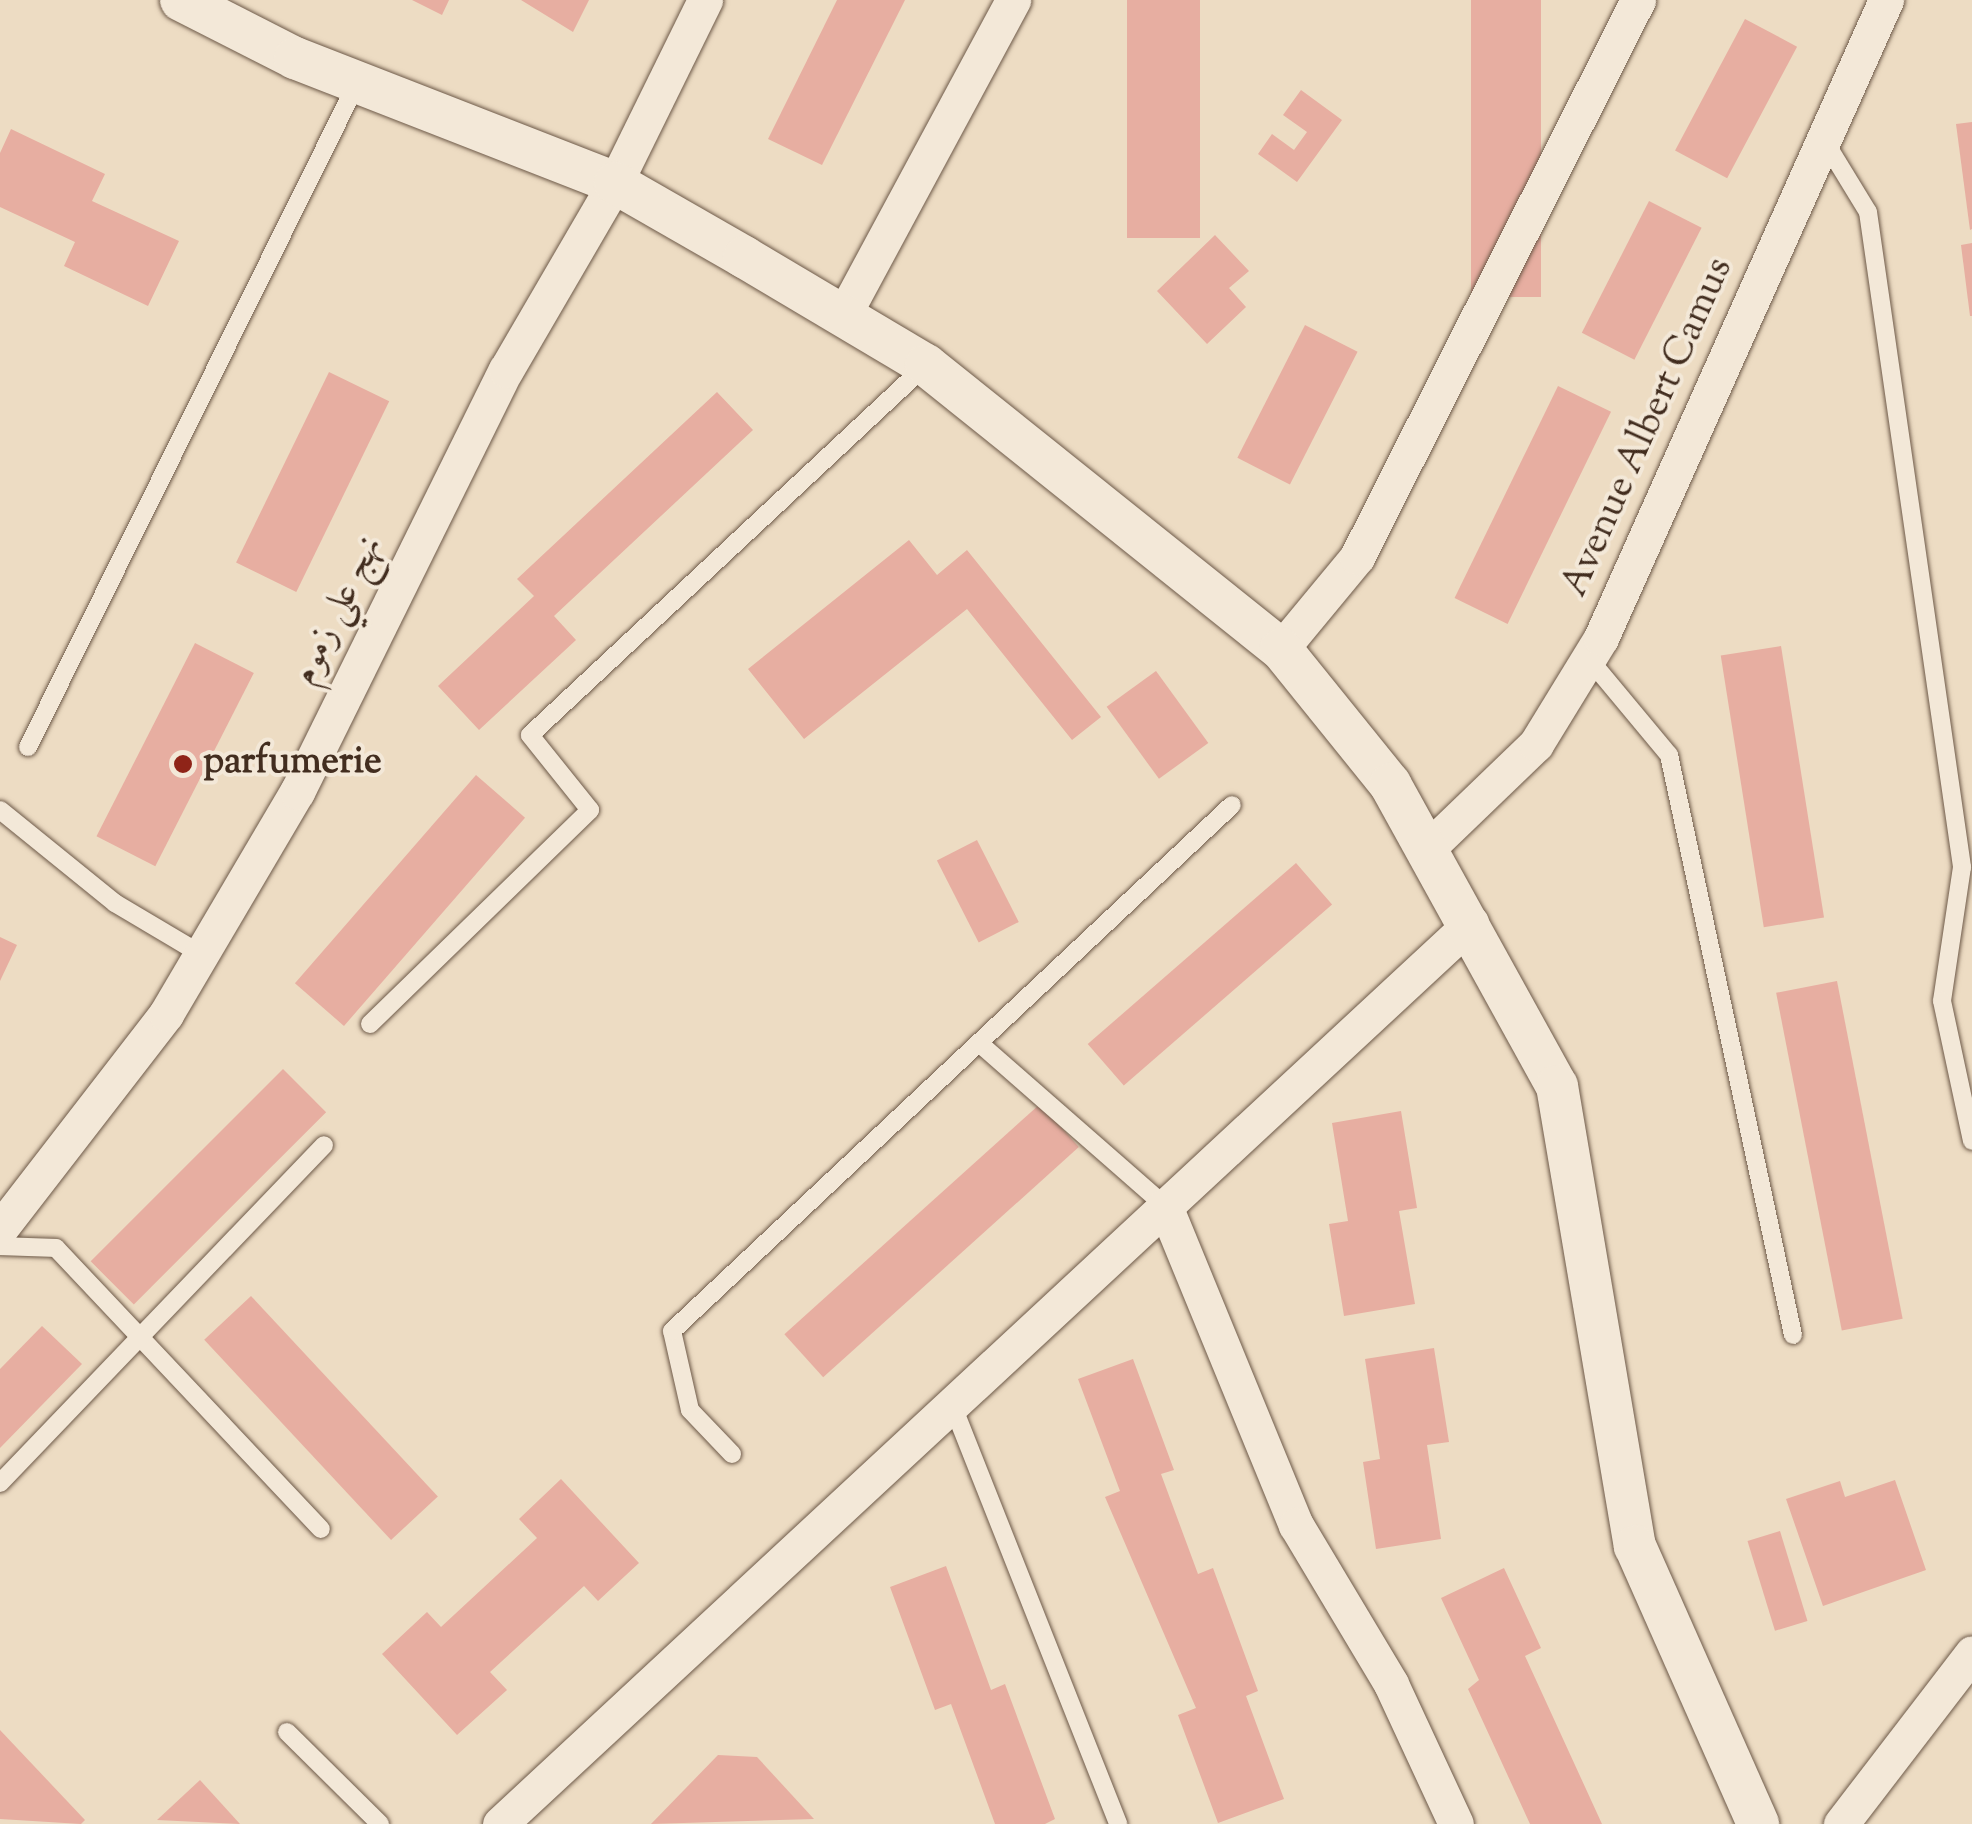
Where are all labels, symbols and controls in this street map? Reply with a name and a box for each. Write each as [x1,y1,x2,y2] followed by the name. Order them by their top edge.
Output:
[1554,252,1744,604] street label: Avenue Albert Camus
[283,529,395,693] street label: نهج علي زموم
[203,741,382,787] place label: parfumerie
[172,753,194,775] marker: parfumerie

